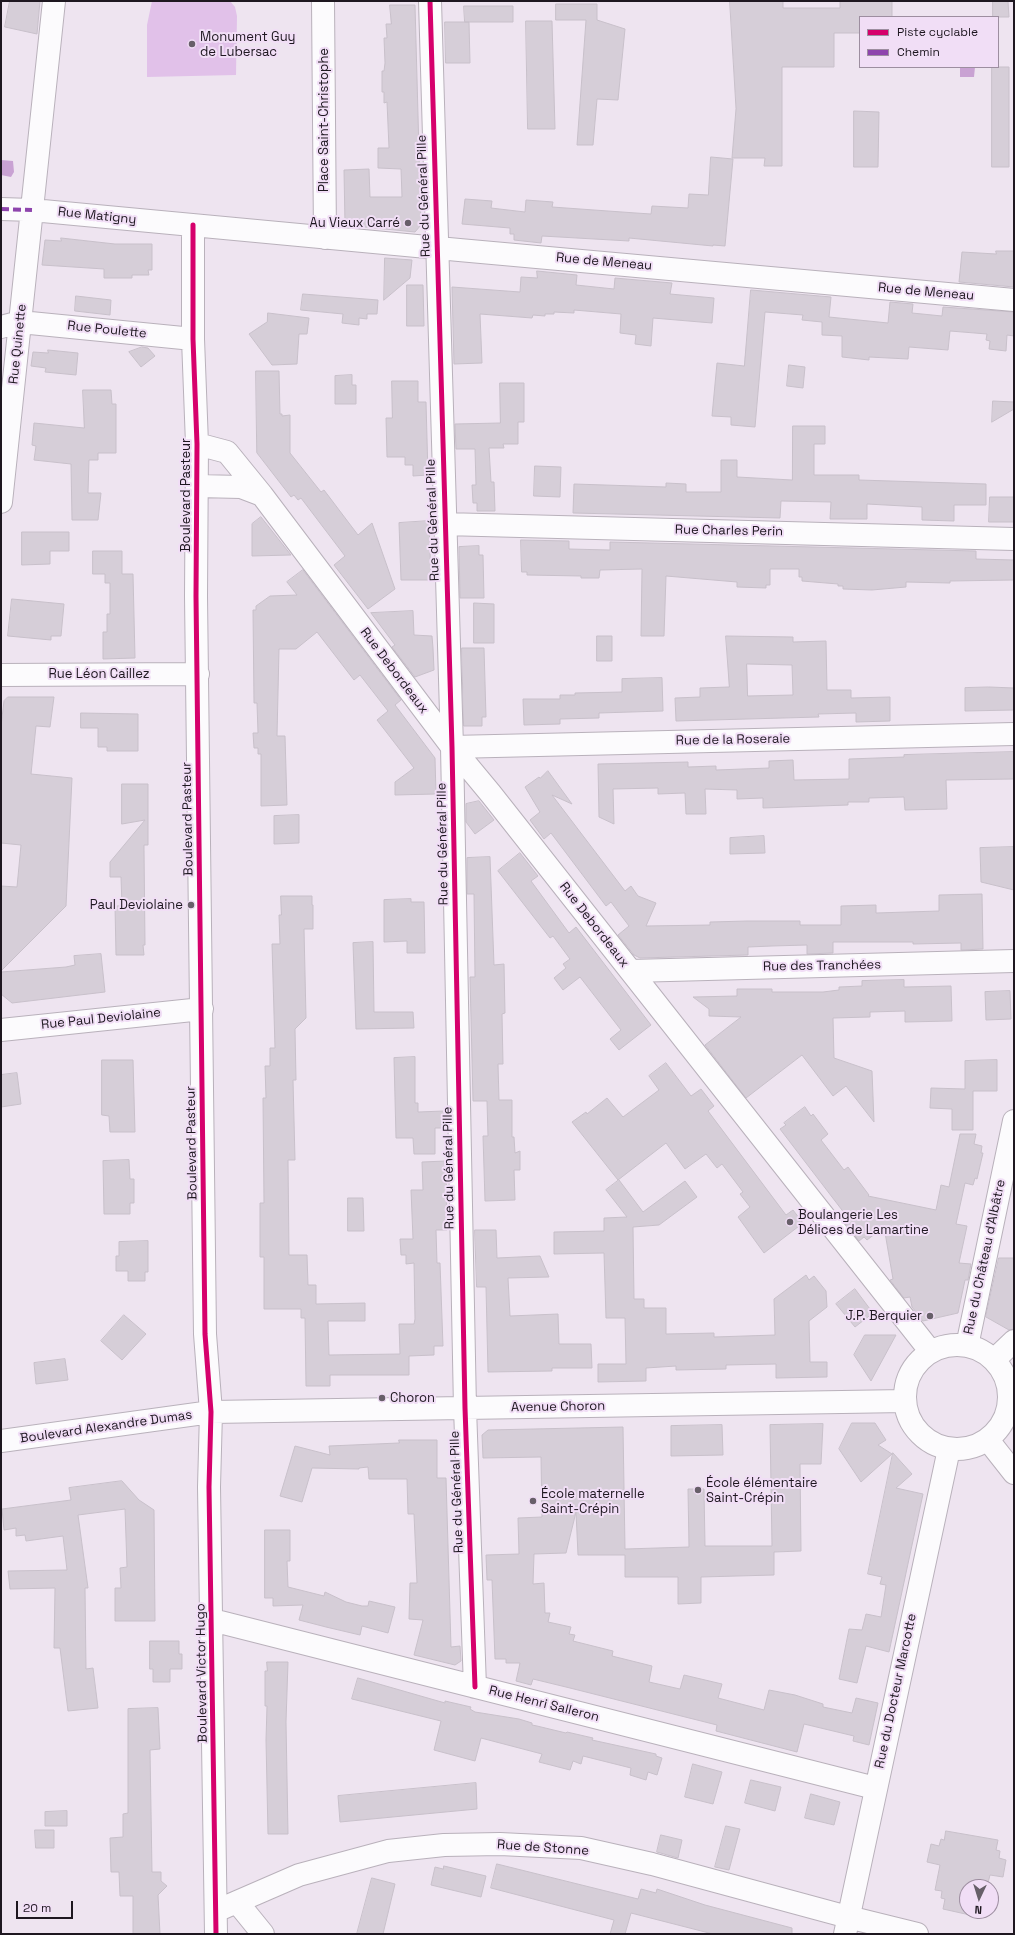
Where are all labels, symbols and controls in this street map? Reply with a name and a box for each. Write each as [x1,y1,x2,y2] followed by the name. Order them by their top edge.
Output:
[859,16,999,68] legend
[897,24,978,40] text: Piste cyclable
[200,29,296,60] place label: Monument Guy de Lubersac
[187,39,197,49] marker: Monument Guy de Lubersac
[897,44,940,60] text: Chemin
[316,48,332,192] street label: Place Saint-Christophe
[414,134,434,258] street label: Rue du Général Pille
[57,204,137,228] street label: Rue Matigny
[309,215,400,231] place label: Au Vieux Carré
[403,218,413,228] marker: Au Vieux Carré
[555,250,653,274] street label: Rue de Meneau
[877,280,975,304] street label: Rue de Meneau
[6,303,30,385] street label: Rue Quinette
[67,318,147,342] street label: Rue Poulette
[178,438,194,552] street label: Boulevard Pasteur
[423,458,443,582] street label: Rue du Général Pille
[675,522,783,540] street label: Rue Charles Perin
[357,625,431,717] street label: Rue Debordeaux
[49,666,149,682] street label: Rue Léon Caillez
[676,731,790,749] street label: Rue de la Roseraie
[179,762,197,876] street label: Boulevard Pasteur
[434,783,452,905] street label: Rue du Général Pille
[556,879,632,971] street label: Rue Debordeaux
[90,897,183,913] place label: Paul Deviolaine
[186,900,196,910] marker: Paul Deviolaine
[763,957,881,975] street label: Rue des Tranchées
[40,1005,162,1033] street label: Rue Paul Deviolaine
[183,1086,201,1200] street label: Boulevard Pasteur
[440,1107,458,1229] street label: Rue du Général Pille
[961,1178,1009,1336] street label: Rue du Château d'Albâtre
[798,1207,929,1238] place label: Boulangerie Les Délices de Lamartine
[785,1217,795,1227] marker: Boulangerie Les Délices de Lamartine
[846,1308,922,1324] place label: J.P. Berquier
[925,1311,935,1321] marker: J.P. Berquier
[390,1390,435,1406] place label: Choron
[377,1393,387,1403] marker: Choron
[511,1398,605,1416] street label: Avenue Choron
[19,1407,193,1447] street label: Boulevard Alexandre Dumas
[447,1430,467,1554] street label: Rue du Général Pille
[706,1475,818,1506] place label: École élémentaire Saint-Crépin
[693,1485,703,1495] marker: École élémentaire Saint-Crépin
[541,1486,645,1517] place label: École maternelle Saint-Crépin
[528,1496,538,1506] marker: École maternelle Saint-Crépin
[193,1603,211,1743] street label: Boulevard Victor Hugo
[872,1612,920,1770] street label: Rue du Docteur Marcotte
[487,1683,601,1725] street label: Rue Henri Salleron
[497,1837,589,1859] street label: Rue de Stonne
[959,1879,999,1919] north arrow
[18,1893,75,1919] scale bar
[23,1900,51,1916] text: 20 m
[974,1903,982,1917] text: N

